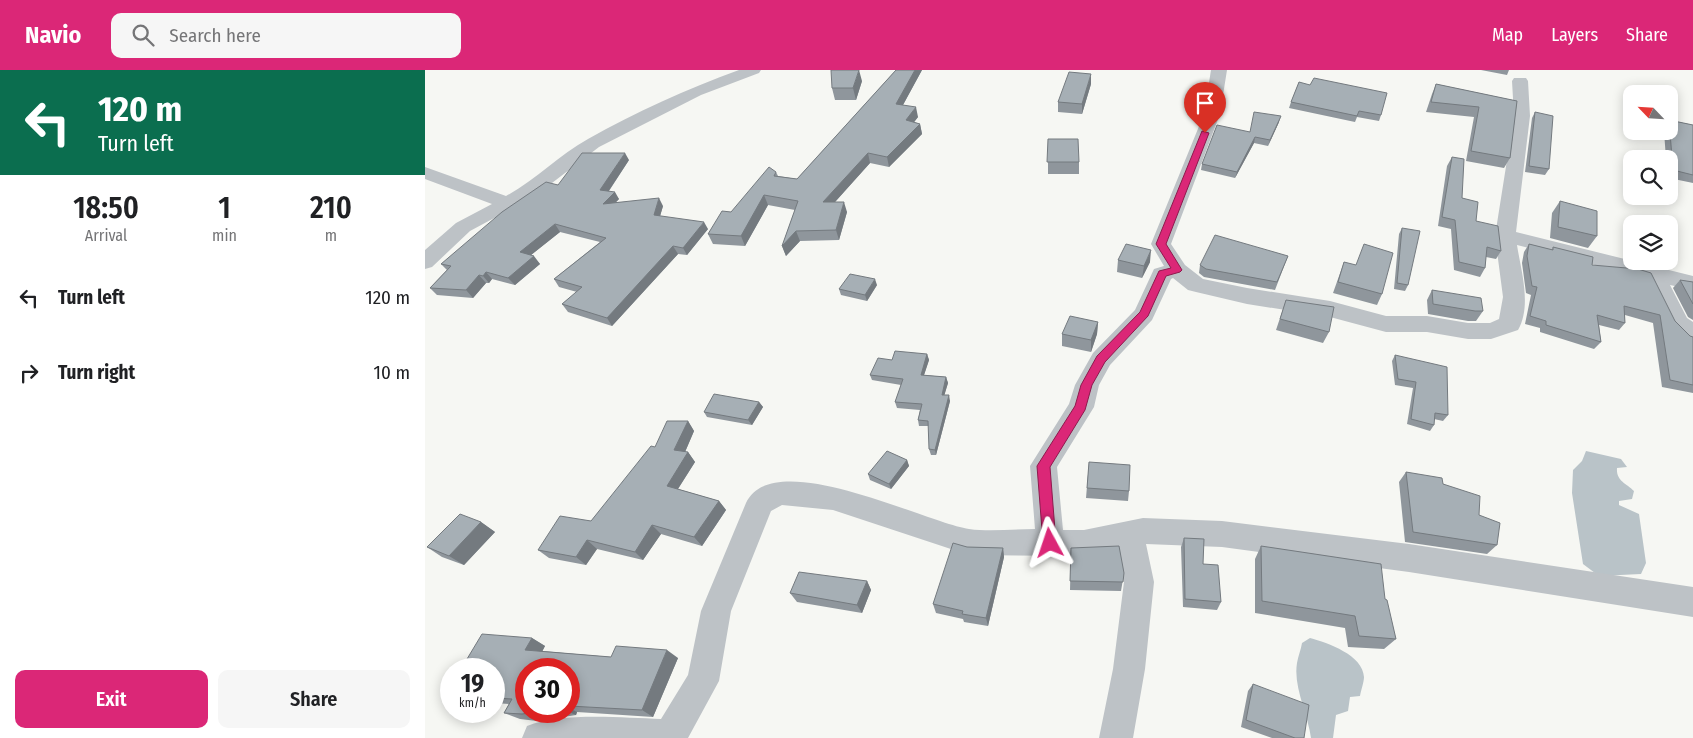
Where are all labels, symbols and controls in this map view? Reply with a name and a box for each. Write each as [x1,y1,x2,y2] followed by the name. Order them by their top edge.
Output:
[111,13,461,58] search box
[25,21,81,49] text: Navio
[129,21,157,49] icon: search
[169,24,261,47] text: Search here
[1492,24,1523,46] text: Map
[1551,24,1598,46] text: Layers
[1626,24,1668,46] text: Share
[1184,82,1226,133] pin
[1623,85,1677,140] north arrow
[1623,85,1678,270] map controls
[98,88,182,130] text: 120 m
[1191,89,1219,117] icon: arrive
[15,90,80,155] icon: left
[98,130,174,157] text: Turn left
[1623,150,1678,205] button: search
[73,190,139,226] text: 18:50
[218,190,231,226] text: 1
[310,190,352,226] text: 210
[1623,215,1678,270] button: layers
[85,226,127,245] text: Arrival
[212,226,237,245] text: min
[325,226,337,245] text: m
[15,284,43,312] icon: left
[58,286,125,309] text: Turn left
[365,286,410,309] text: 120 m
[15,359,43,387] icon: right
[58,361,135,384] text: Turn right
[374,361,410,384] text: 10 m
[1023,516,1075,568] position arrow
[515,658,580,723] speed limit sign: 30
[461,669,484,699] text: 19
[15,670,208,728] button: Exit
[218,670,410,728] button: Share
[459,696,486,710] text: km/h

